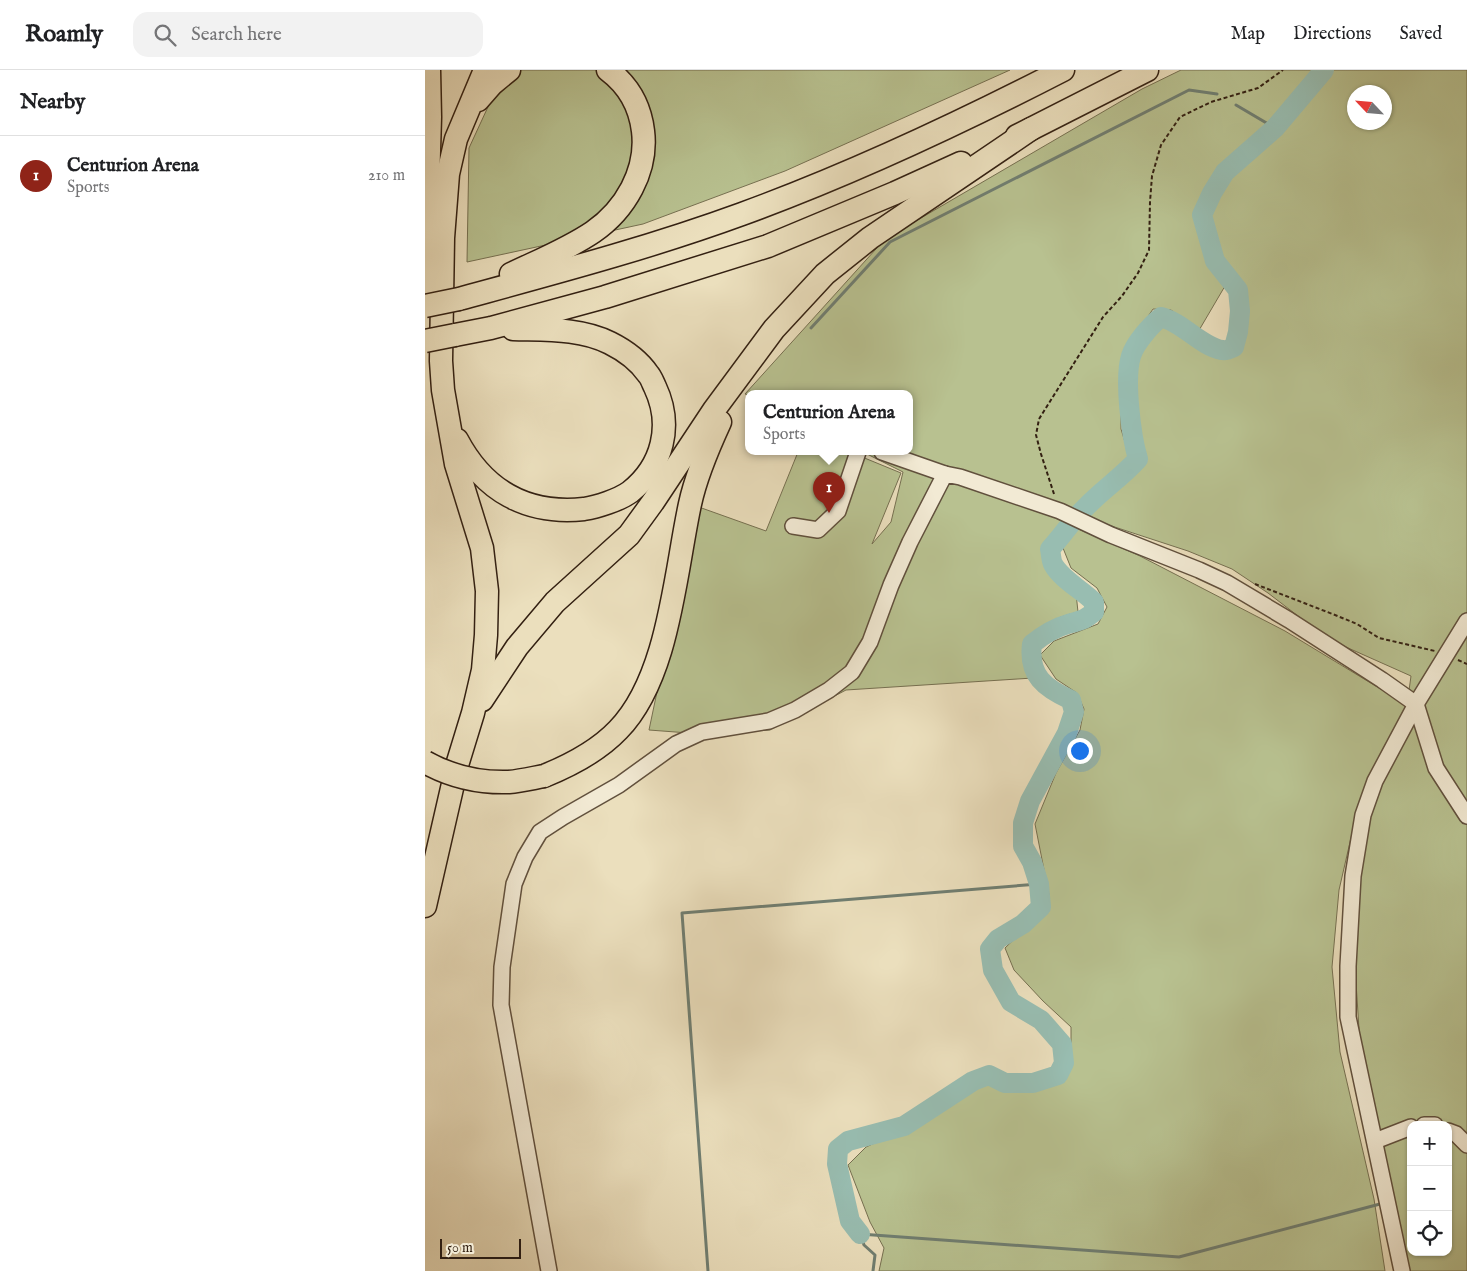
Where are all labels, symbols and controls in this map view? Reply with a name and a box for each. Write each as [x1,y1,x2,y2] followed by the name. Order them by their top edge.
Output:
[133,12,483,57] search box
[25,19,103,50] text: Roamly
[151,21,179,49] icon: search
[191,23,282,47] text: Search here
[1231,23,1265,46] text: Map
[1293,23,1371,46] text: Directions
[1399,23,1442,46] text: Saved
[1347,85,1392,130] north arrow
[20,89,85,116] text: Nearby
[67,154,199,178] text: Centurion Arena
[33,166,39,186] text: 1
[368,166,405,186] text: 210 m
[67,178,109,198] text: Sports
[745,390,913,455] popup
[763,401,895,425] text: Centurion Arena
[763,425,805,445] text: Sports
[813,472,845,513] pin: 1
[1067,738,1093,764] your location
[1407,1121,1452,1256] map controls
[1407,1121,1452,1166] button: +
[1407,1166,1452,1211] button: −
[1407,1211,1452,1256] button: locate
[440,1236,521,1259] scale bar
[447,1239,473,1257] text: 50 m

